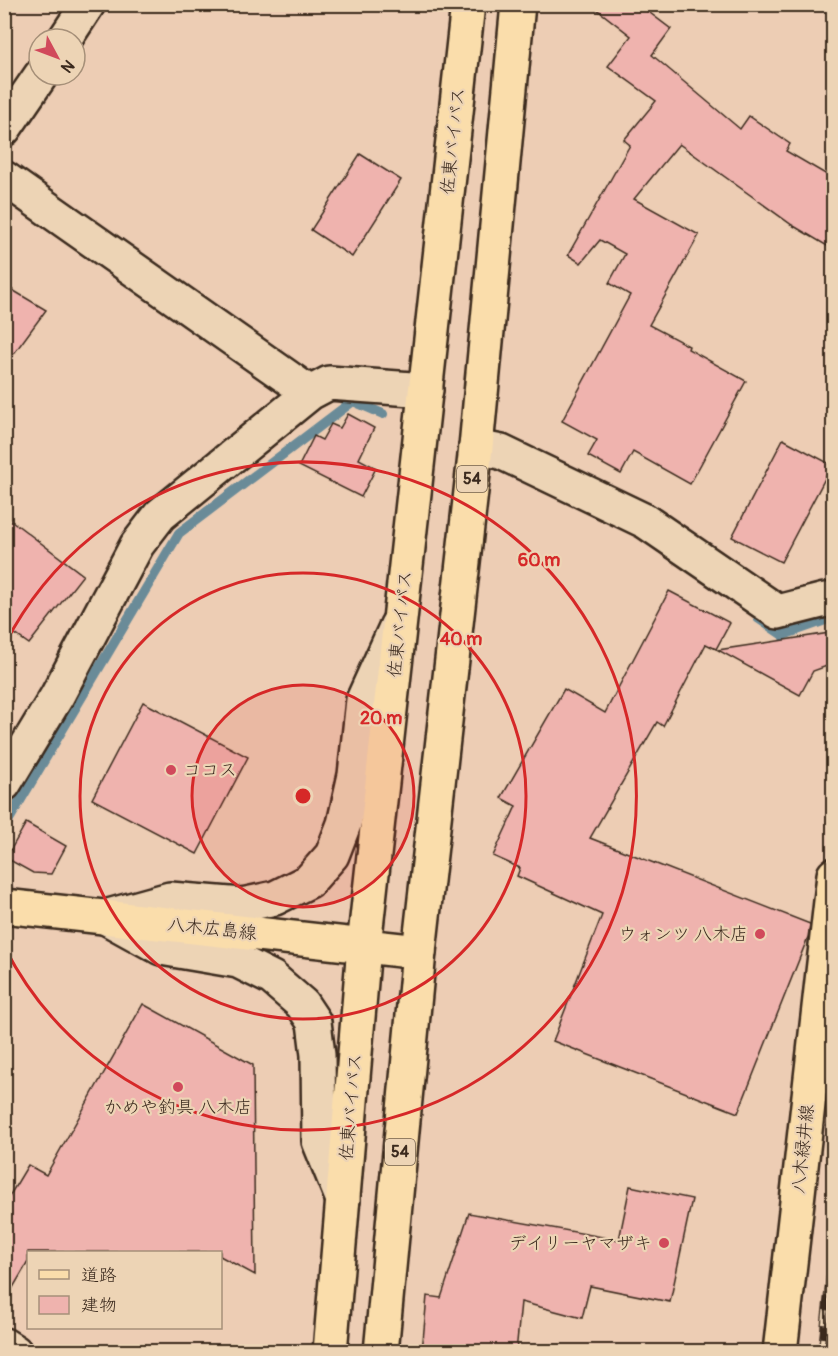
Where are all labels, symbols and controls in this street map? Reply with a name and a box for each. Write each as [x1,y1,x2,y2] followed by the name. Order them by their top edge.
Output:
[27,27,87,87] north arrow
[56,56,79,77] text: N
[436,86,470,196] street label: 佐東バイパス
[457,466,487,492] road number: 54
[518,549,560,572] text: 60 m
[383,569,417,679] street label: 佐東バイパス
[440,628,482,651] text: 40 m
[360,707,402,730] text: 20 m
[183,759,237,782] place label: ココス
[164,763,178,777] marker: ココス
[293,786,313,806] centre of rings
[166,913,258,945] street label: 八木広島線
[618,923,748,946] place label: ウォンツ 八木店
[753,927,767,941] marker: ウォンツ 八木店
[335,1052,367,1162] street label: 佐東バイパス
[171,1080,185,1094] marker: かめや釣具 八木店
[104,1096,252,1119] place label: かめや釣具 八木店
[787,1103,819,1195] street label: 八木緑井線
[385,1139,415,1165] road number: 54
[509,1232,652,1255] place label: デイリーヤマザキ
[657,1236,671,1250] marker: デイリーヤマザキ
[27,1251,222,1329] legend
[81,1264,117,1287] text: 道路
[81,1294,117,1317] text: 建物

